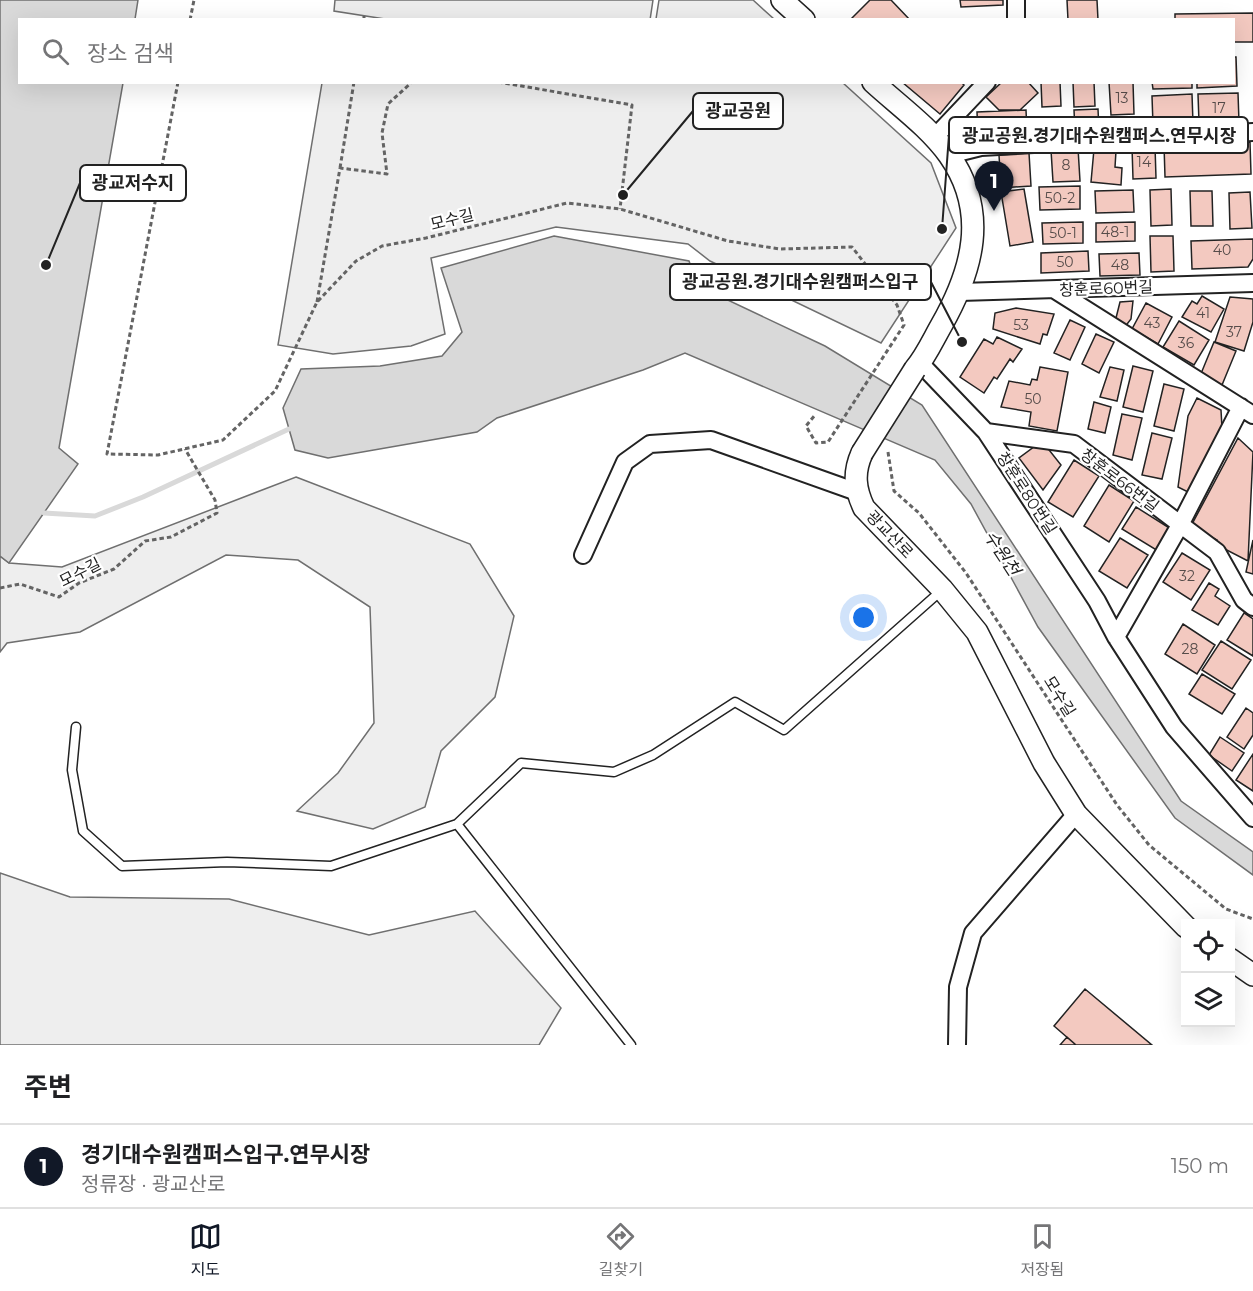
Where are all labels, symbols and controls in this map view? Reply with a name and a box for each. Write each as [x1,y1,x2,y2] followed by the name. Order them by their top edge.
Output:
[18,18,1235,84] search box
[39,35,72,68] icon: search
[87,40,174,67] text: 장소 검색
[1116,89,1129,107] house number: 13
[693,93,783,129] callout: 광교공원
[1212,99,1226,117] house number: 17
[705,100,771,122] text: 광교공원
[949,117,1248,153] callout: 광교공원.경기대수원캠퍼스.연무시장
[962,125,1237,147] text: 광교공원.경기대수원캠퍼스.연무시장
[1137,153,1152,171] house number: 14
[1062,156,1071,174] house number: 8
[974,162,1014,211] pin: 1
[80,165,186,201] callout: 광교저수지
[92,172,174,194] text: 광교저수지
[1045,189,1075,207] house number: 50-2
[428,205,476,234] street label: 모수길
[1101,223,1129,241] house number: 48-1
[1049,224,1077,242] house number: 50-1
[1213,241,1231,259] house number: 40
[1056,253,1074,271] house number: 50
[1111,256,1129,274] house number: 48
[670,264,931,300] callout: 광교공원.경기대수원캠퍼스입구
[682,271,918,293] text: 광교공원.경기대수원캠퍼스입구
[1059,277,1153,300] street label: 창훈로60번길
[1196,304,1210,322] house number: 41
[1144,314,1161,332] house number: 43
[1013,316,1029,334] house number: 53
[1226,323,1242,341] house number: 37
[1178,334,1195,352] house number: 36
[1024,390,1042,408] house number: 50
[1077,445,1163,516] street label: 창훈로66번길
[993,449,1060,538] street label: 창훈로80번길
[862,507,917,562] street label: 광교산로
[979,526,1026,582] water label: 수원천
[56,554,104,591] street label: 모수길
[1179,567,1195,585] house number: 32
[849,603,878,632] your location
[1182,640,1199,658] house number: 28
[1040,673,1079,720] street label: 모수길
[1181,919,1235,1027] map controls
[1181,919,1235,973] button: locate
[1181,973,1235,1027] button: layers
[24,1071,72,1103] text: 주변
[81,1141,370,1168] text: 경기대수원캠퍼스입구.연무시장
[40,1154,47,1178] text: 1
[1171,1154,1229,1178] text: 150 m
[81,1172,225,1196] text: 정류장 · 광교산로
[189,1220,222,1280] tab: 지도
[599,1220,643,1280] tab: 길찾기
[1020,1220,1064,1280] tab: 저장됨

